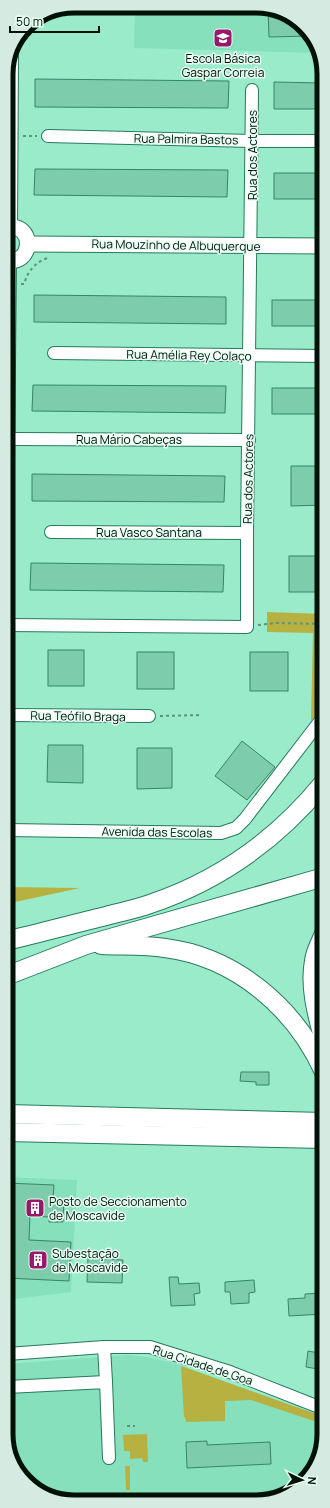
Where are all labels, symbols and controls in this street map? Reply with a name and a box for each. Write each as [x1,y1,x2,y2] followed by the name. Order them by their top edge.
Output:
[10,8,99,34] scale bar
[16,13,43,30] text: 50 m
[212,27,234,49] school or university icon: Escola Básica Gaspar Correia
[182,50,264,81] place label: Escola Básica Gaspar Correia
[244,110,261,200] street label: Rua dos Actores
[134,130,238,148] street label: Rua Palmira Bastos
[91,235,261,255] street label: Rua Mouzinho de Albuquerque
[126,345,252,365] street label: Rua Amélia Rey Colaço
[76,431,182,448] street label: Rua Mário Cabeças
[239,434,257,524] street label: Rua dos Actores
[96,524,202,541] street label: Rua Vasco Santana
[30,707,126,725] street label: Rua Teófilo Braga
[101,823,213,841] street label: Avenida das Escolas
[49,1193,187,1224] place label: Posto de Seccionamento de Moscavide
[24,1197,46,1219] building icon: Posto de Seccionamento de Moscavide
[52,1245,128,1276] place label: Subestação de Moscavide
[27,1249,49,1271] building icon: Subestação de Moscavide
[151,1341,255,1389] street label: Rua Cidade de Goa
[282,1460,322,1500] north arrow
[305,1476,320,1485] text: N

